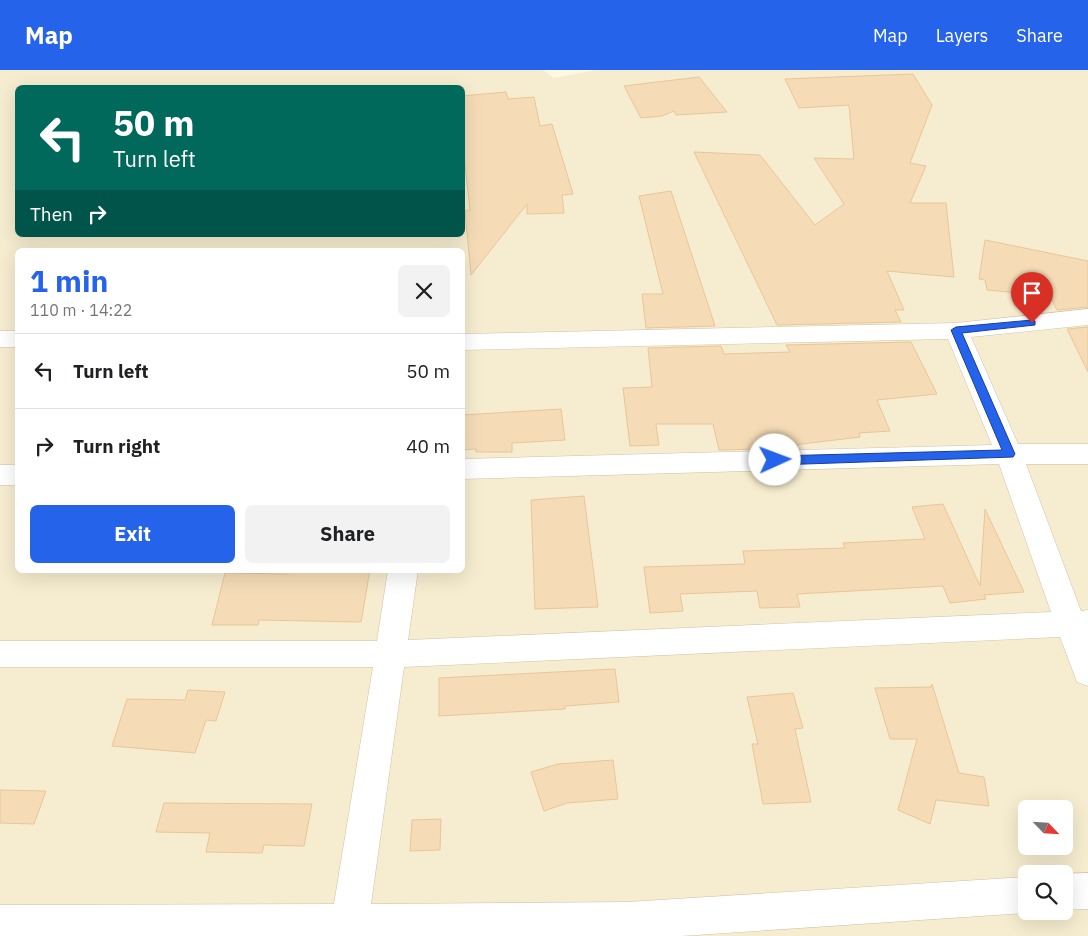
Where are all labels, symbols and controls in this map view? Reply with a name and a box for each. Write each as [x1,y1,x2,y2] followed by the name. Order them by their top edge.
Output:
[25,19,73,51] text: Map
[873,24,908,47] text: Map
[936,24,988,47] text: Layers
[1016,24,1063,47] text: Share
[113,100,195,146] text: 50 m
[30,105,95,170] icon: left
[113,144,196,173] text: Turn left
[83,200,111,228] icon: right
[30,202,73,226] text: Then
[30,261,108,300] text: 1 min
[398,265,450,317] button: close
[1011,272,1053,323] pin
[1018,279,1046,307] icon: arrive
[30,300,132,320] text: 110 m · 14:22
[30,357,58,385] icon: left
[73,359,149,383] text: Turn left
[406,359,450,383] text: 50 m
[30,432,58,460] icon: right
[748,433,800,485] position arrow
[73,434,160,458] text: Turn right
[406,434,450,458] text: 40 m
[30,505,235,563] button: Exit
[245,505,450,563] button: Share
[1018,800,1072,855] north arrow
[1018,800,1073,920] map controls
[1018,865,1073,920] button: search

